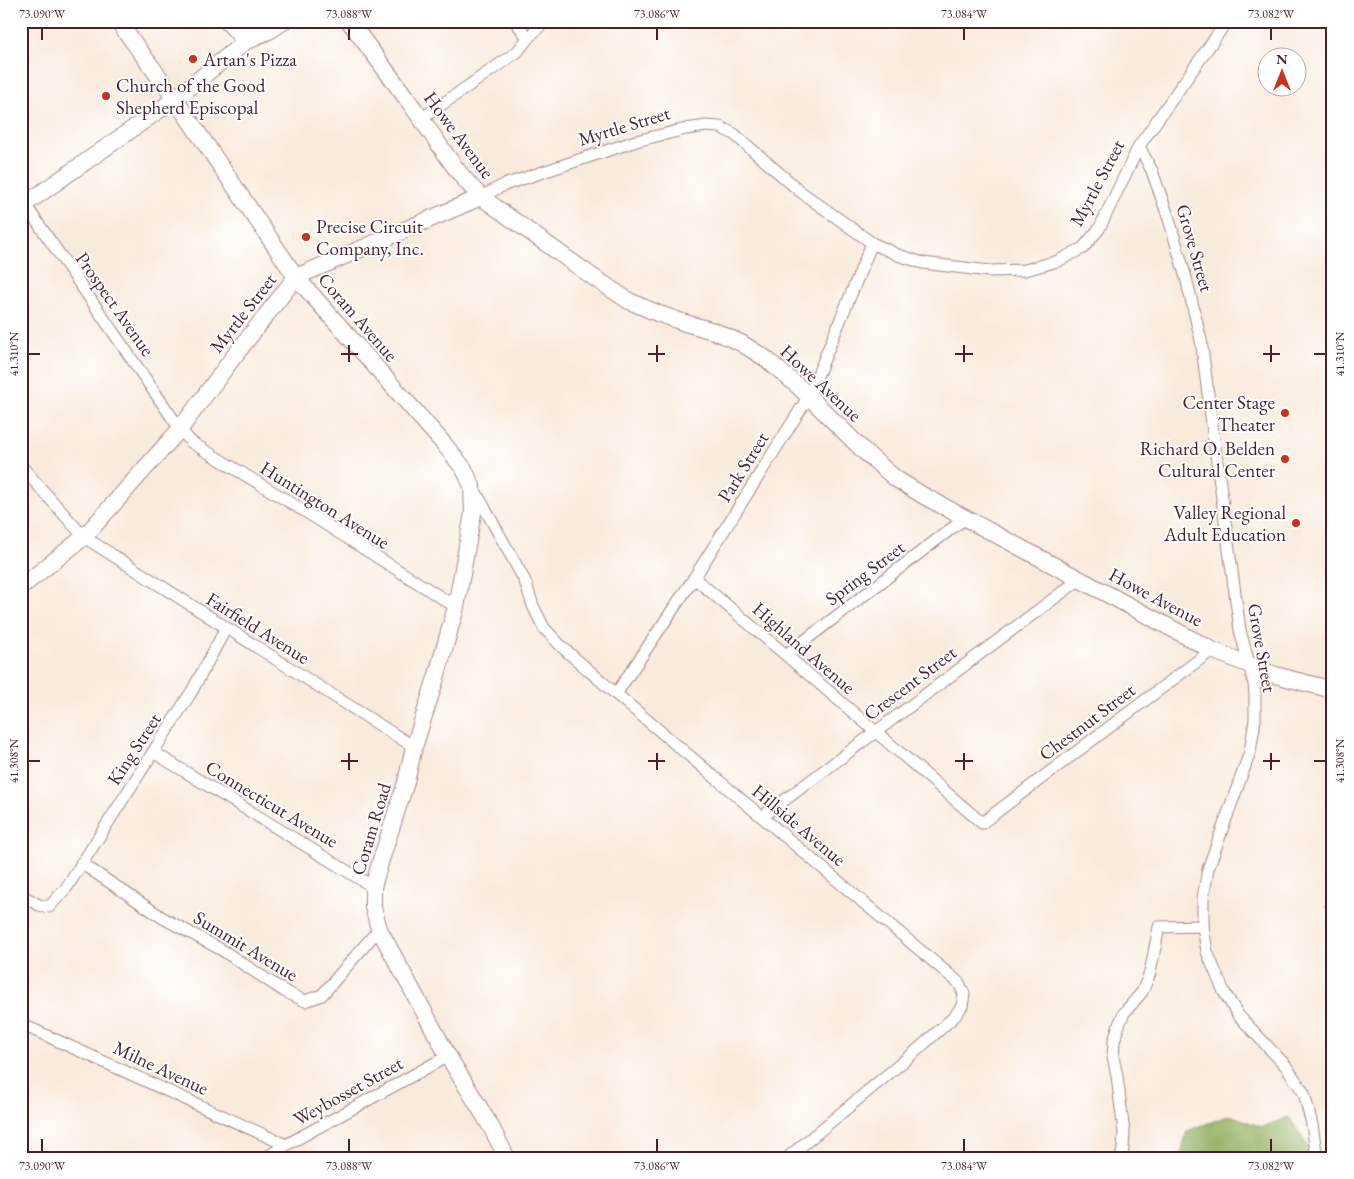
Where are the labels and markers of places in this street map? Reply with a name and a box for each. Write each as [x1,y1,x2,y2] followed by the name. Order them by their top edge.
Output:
[202,47,297,72] place label: Artan's Pizza
[187,53,199,65] marker: Artan's Pizza
[116,73,266,120] place label: Church of the Good Shepherd Episcopal
[100,90,112,102] marker: Church of the Good Shepherd Episcopal
[316,214,424,261] place label: Precise Circuit Company, Inc.
[300,231,312,243] marker: Precise Circuit Company, Inc.
[1182,390,1276,437] place label: Center Stage Theater
[1279,407,1291,419] marker: Center Stage Theater
[1140,436,1276,483] place label: Richard O. Belden Cultural Center
[1279,453,1291,465] marker: Richard O. Belden Cultural Center
[1163,500,1286,547] place label: Valley Regional Adult Education
[1290,517,1302,529] marker: Valley Regional Adult Education

